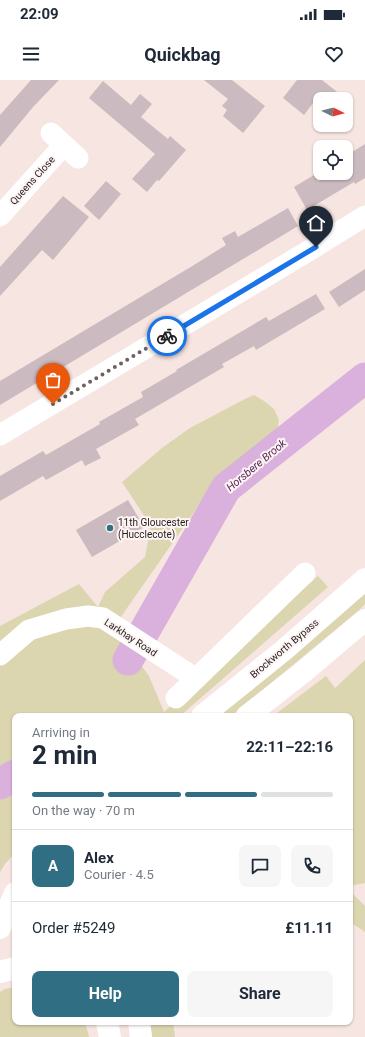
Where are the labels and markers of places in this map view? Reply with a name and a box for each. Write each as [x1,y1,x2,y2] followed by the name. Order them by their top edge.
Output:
[299,206,333,247] pin
[36,363,70,404] pin
[118,517,189,541] place label: 11th Gloucester (Hucclecote)
[105,523,115,533] marker: 11th Gloucester (Hucclecote)

